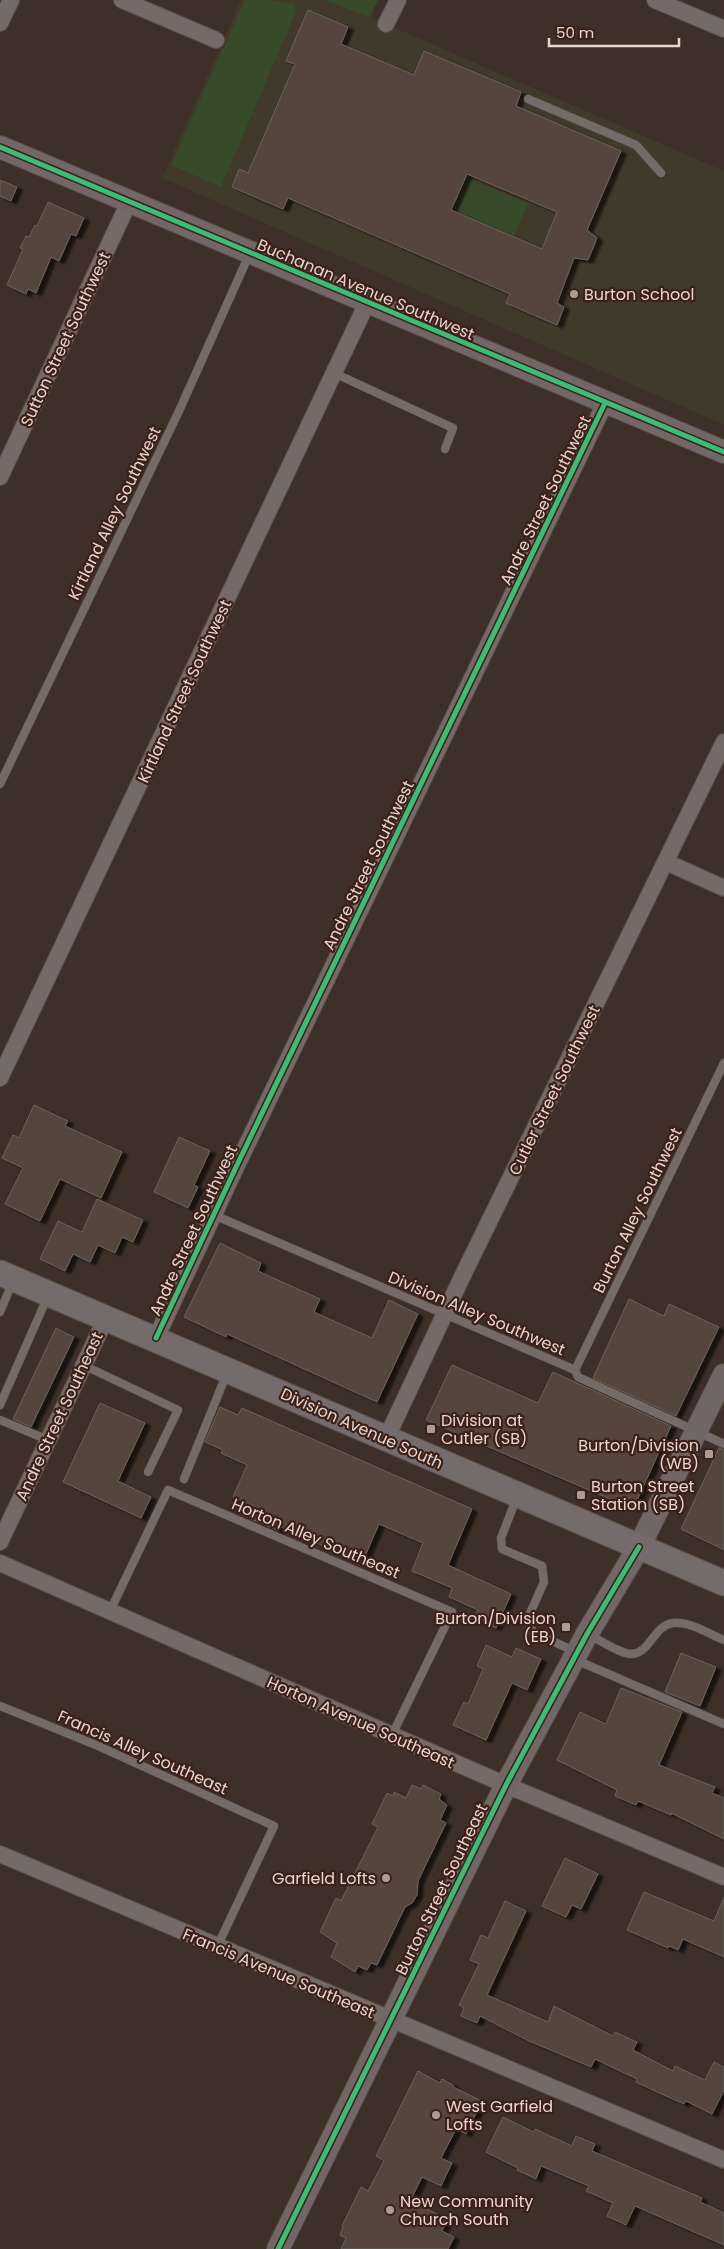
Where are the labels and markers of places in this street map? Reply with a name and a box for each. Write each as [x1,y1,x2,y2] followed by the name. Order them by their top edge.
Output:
[584,283,694,306] place label: Burton School
[568,288,580,300] marker: Burton School
[441,1409,527,1450] place label: Division at Cutler (SB)
[425,1423,437,1435] marker: Division at Cutler (SB)
[578,1434,699,1475] place label: Burton/Division (WB)
[703,1448,715,1460] marker: Burton/Division (WB)
[591,1475,695,1516] place label: Burton Street Station (SB)
[575,1489,587,1501] marker: Burton Street Station (SB)
[435,1607,556,1648] place label: Burton/Division (EB)
[560,1621,572,1633] marker: Burton/Division (EB)
[272,1867,376,1890] place label: Garfield Lofts
[380,1872,392,1884] marker: Garfield Lofts
[446,2095,553,2136] place label: West Garfield Lofts
[430,2109,442,2121] marker: West Garfield Lofts
[400,2190,533,2231] place label: New Community Church South
[384,2204,396,2216] marker: New Community Church South

